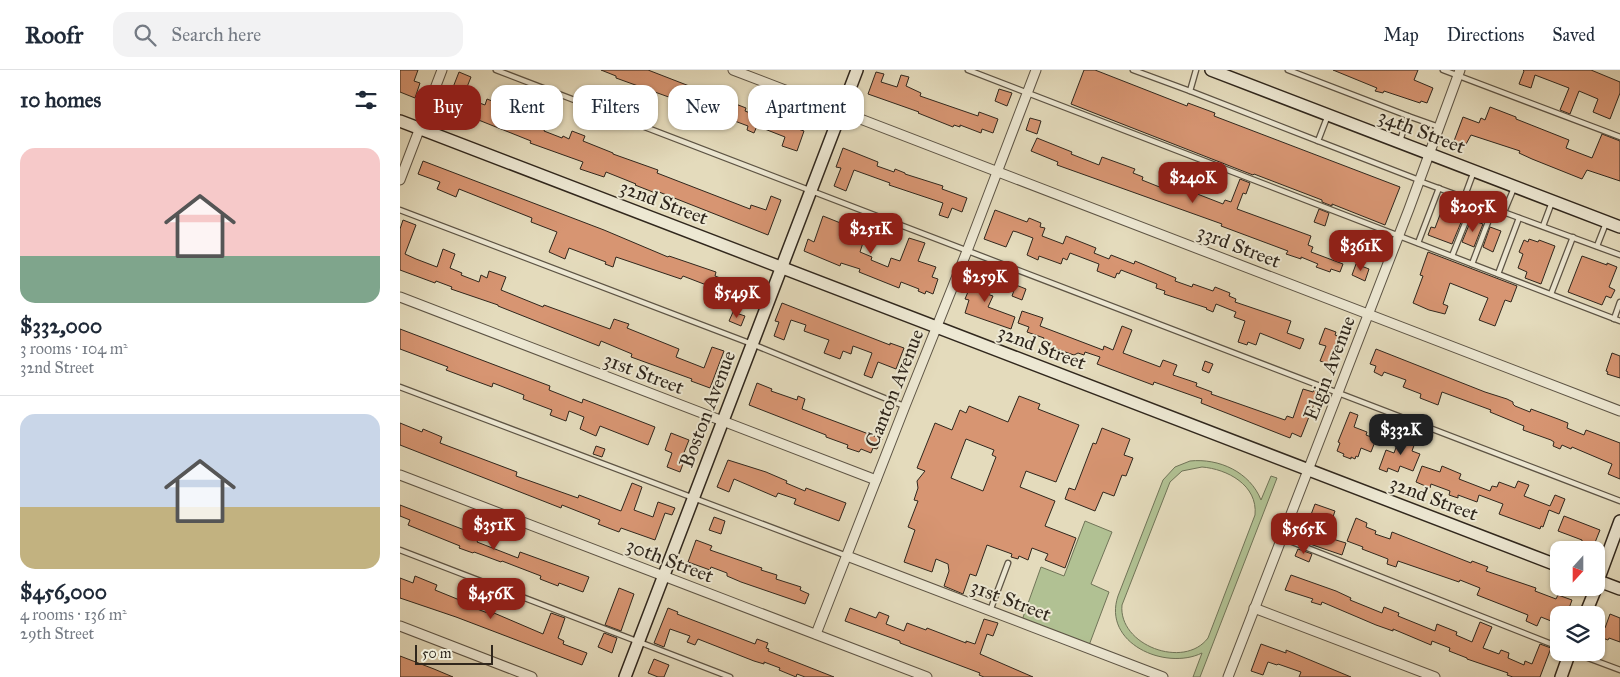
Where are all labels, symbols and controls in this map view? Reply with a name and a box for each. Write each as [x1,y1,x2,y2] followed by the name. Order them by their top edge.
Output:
[113,12,463,57] search box
[25,20,83,50] text: Roofr
[131,21,159,49] icon: search
[171,23,261,46] text: Search here
[1383,24,1419,46] text: Map
[1447,24,1524,46] text: Directions
[1552,24,1595,46] text: Saved
[415,85,481,130] chip: Buy
[491,85,563,130] chip: Rent
[573,85,658,130] chip: Filters
[668,85,738,130] chip: New
[748,85,864,130] chip: Apartment
[352,86,380,114] icon: filters
[20,87,101,113] text: 10 homes
[1375,103,1469,159] street label: 34th Street
[1158,162,1228,204] pin: $240K
[1169,168,1217,187] text: $240K
[616,174,712,230] street label: 32nd Street
[155,181,245,271] icon: home
[1438,190,1508,233] pin: $205K
[1450,197,1496,216] text: $205K
[836,212,906,255] pin: $251K
[850,219,892,238] text: $251K
[1194,219,1284,273] street label: 33rd Street
[1326,230,1396,272] pin: $361K
[1340,236,1382,255] text: $361K
[950,260,1020,303] pin: $259K
[963,267,1007,286] text: $259K
[702,276,772,319] pin: $549K
[714,283,760,302] text: $549K
[1298,312,1361,424] street label: Elgin Avenue
[20,313,102,339] text: $332,000
[994,319,1090,375] street label: 32nd Street
[859,325,929,451] street label: Canton Avenue
[20,339,128,358] text: 3 rooms · 104 m²
[600,347,688,399] street label: 31st Street
[674,347,740,471] street label: Boston Avenue
[20,358,94,377] text: 32nd Street
[1366,414,1436,456] pin: $332K
[1380,420,1422,439] text: $332K
[155,446,245,536] icon: home
[1386,470,1482,526] street label: 32nd Street
[459,508,529,551] pin: $351K
[1269,512,1339,555] pin: $565K
[473,515,515,534] text: $351K
[1282,519,1326,538] text: $565K
[623,532,717,588] street label: 30th Street
[1550,541,1605,596] north arrow
[1550,541,1605,661] map controls
[967,574,1055,626] street label: 31st Street
[456,578,526,620] pin: $456K
[20,579,107,605] text: $456,000
[468,584,514,603] text: $456K
[20,605,127,624] text: 4 rooms · 136 m²
[1550,606,1605,661] button: layers
[20,624,94,643] text: 29th Street
[415,642,492,665] scale bar
[422,645,451,662] text: 50 m

